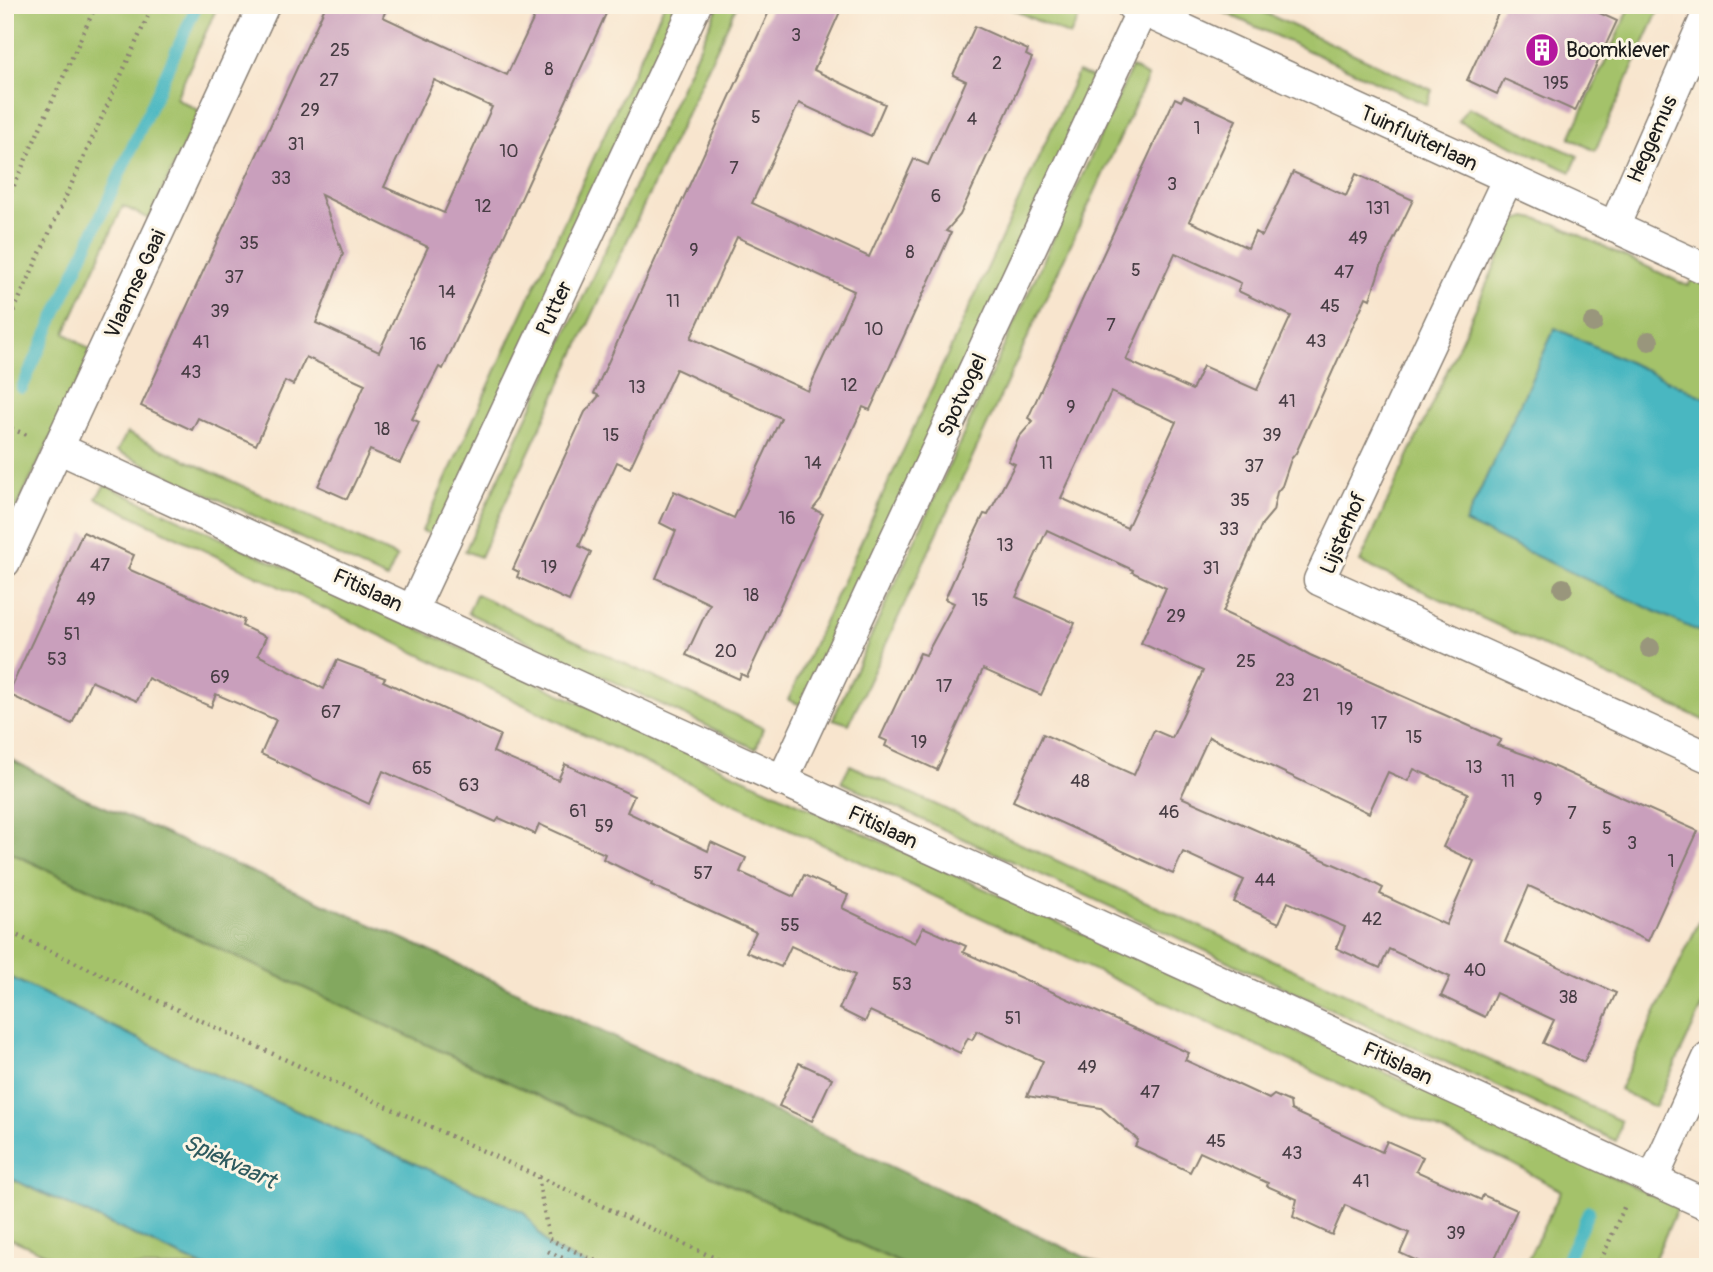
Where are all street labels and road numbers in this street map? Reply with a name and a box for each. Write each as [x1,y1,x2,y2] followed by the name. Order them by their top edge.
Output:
[1621,91,1684,187] street label: Heggemus
[1356,99,1482,178] street label: Tuinfluiterlaan
[99,225,173,343] street label: Vlaamse Gaai
[530,276,579,340] street label: Putter
[932,349,993,441] street label: Spotvogel
[1314,488,1373,578] street label: Lijsterhof
[329,563,407,618] street label: Fitislaan
[844,800,922,855] street label: Fitislaan
[1359,1036,1437,1091] street label: Fitislaan

